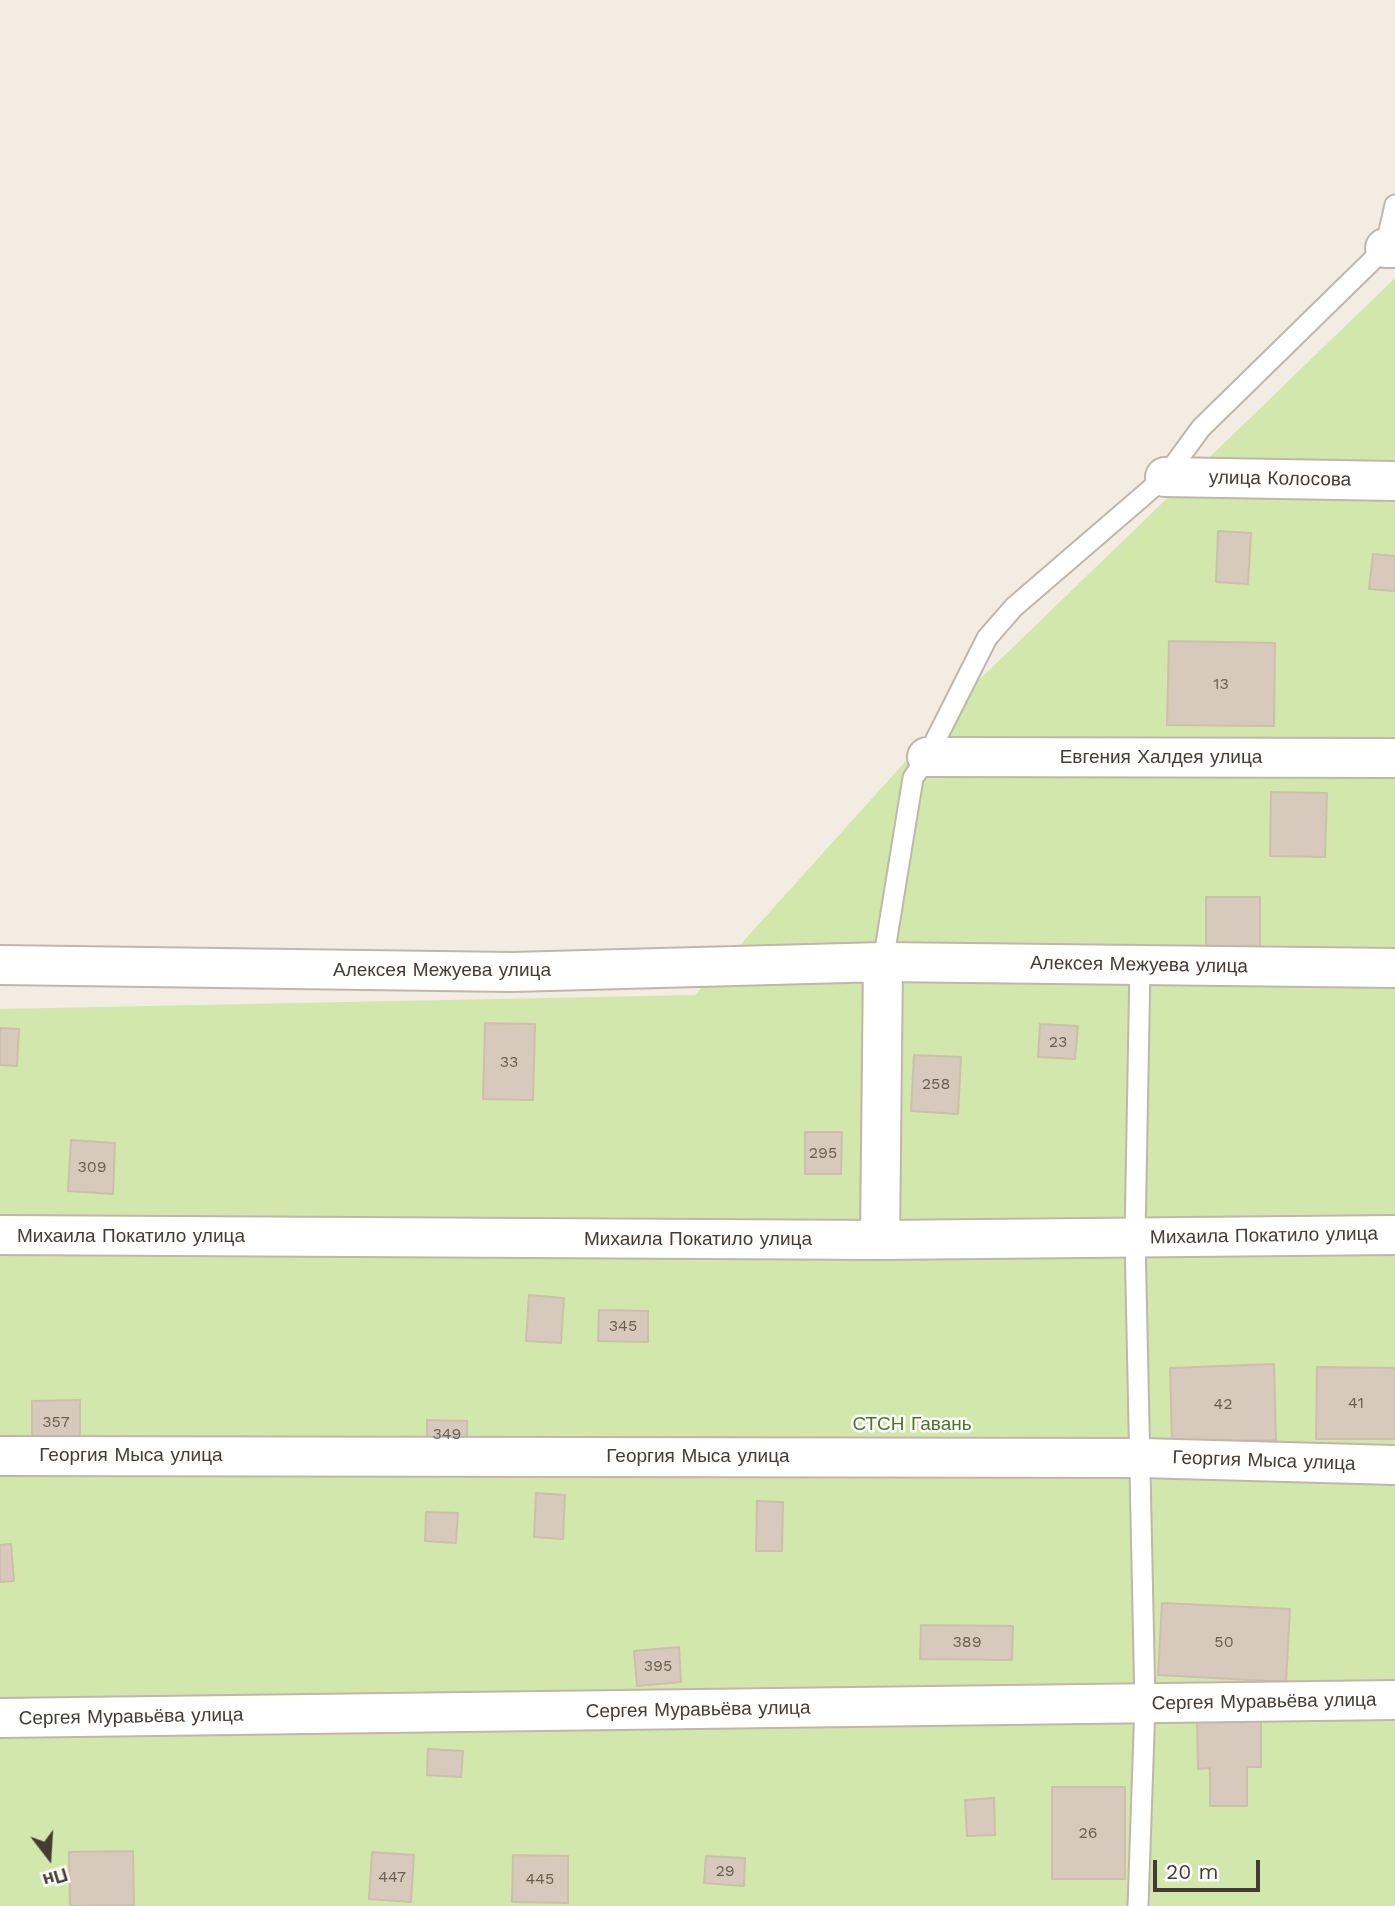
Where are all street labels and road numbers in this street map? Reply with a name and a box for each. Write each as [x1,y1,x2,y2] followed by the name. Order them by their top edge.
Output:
[1209,466,1351,492] street label: улица Колосова
[1060,746,1262,768] street label: Евгения Халдея улица
[1030,952,1248,978] street label: Алексея Межуева улица
[333,959,551,981] street label: Алексея Межуева улица
[1150,1223,1378,1249] street label: Михаила Покатило улица
[17,1225,245,1247] street label: Михаила Покатило улица
[584,1228,812,1250] street label: Михаила Покатило улица
[39,1444,223,1466] street label: Георгия Мыса улица
[606,1445,790,1467] street label: Георгия Мыса улица
[1172,1446,1356,1476] street label: Георгия Мыса улица
[1151,1689,1377,1715] street label: Сергея Муравьёва улица
[585,1697,811,1723] street label: Сергея Муравьёва улица
[18,1704,244,1730] street label: Сергея Муравьёва улица

